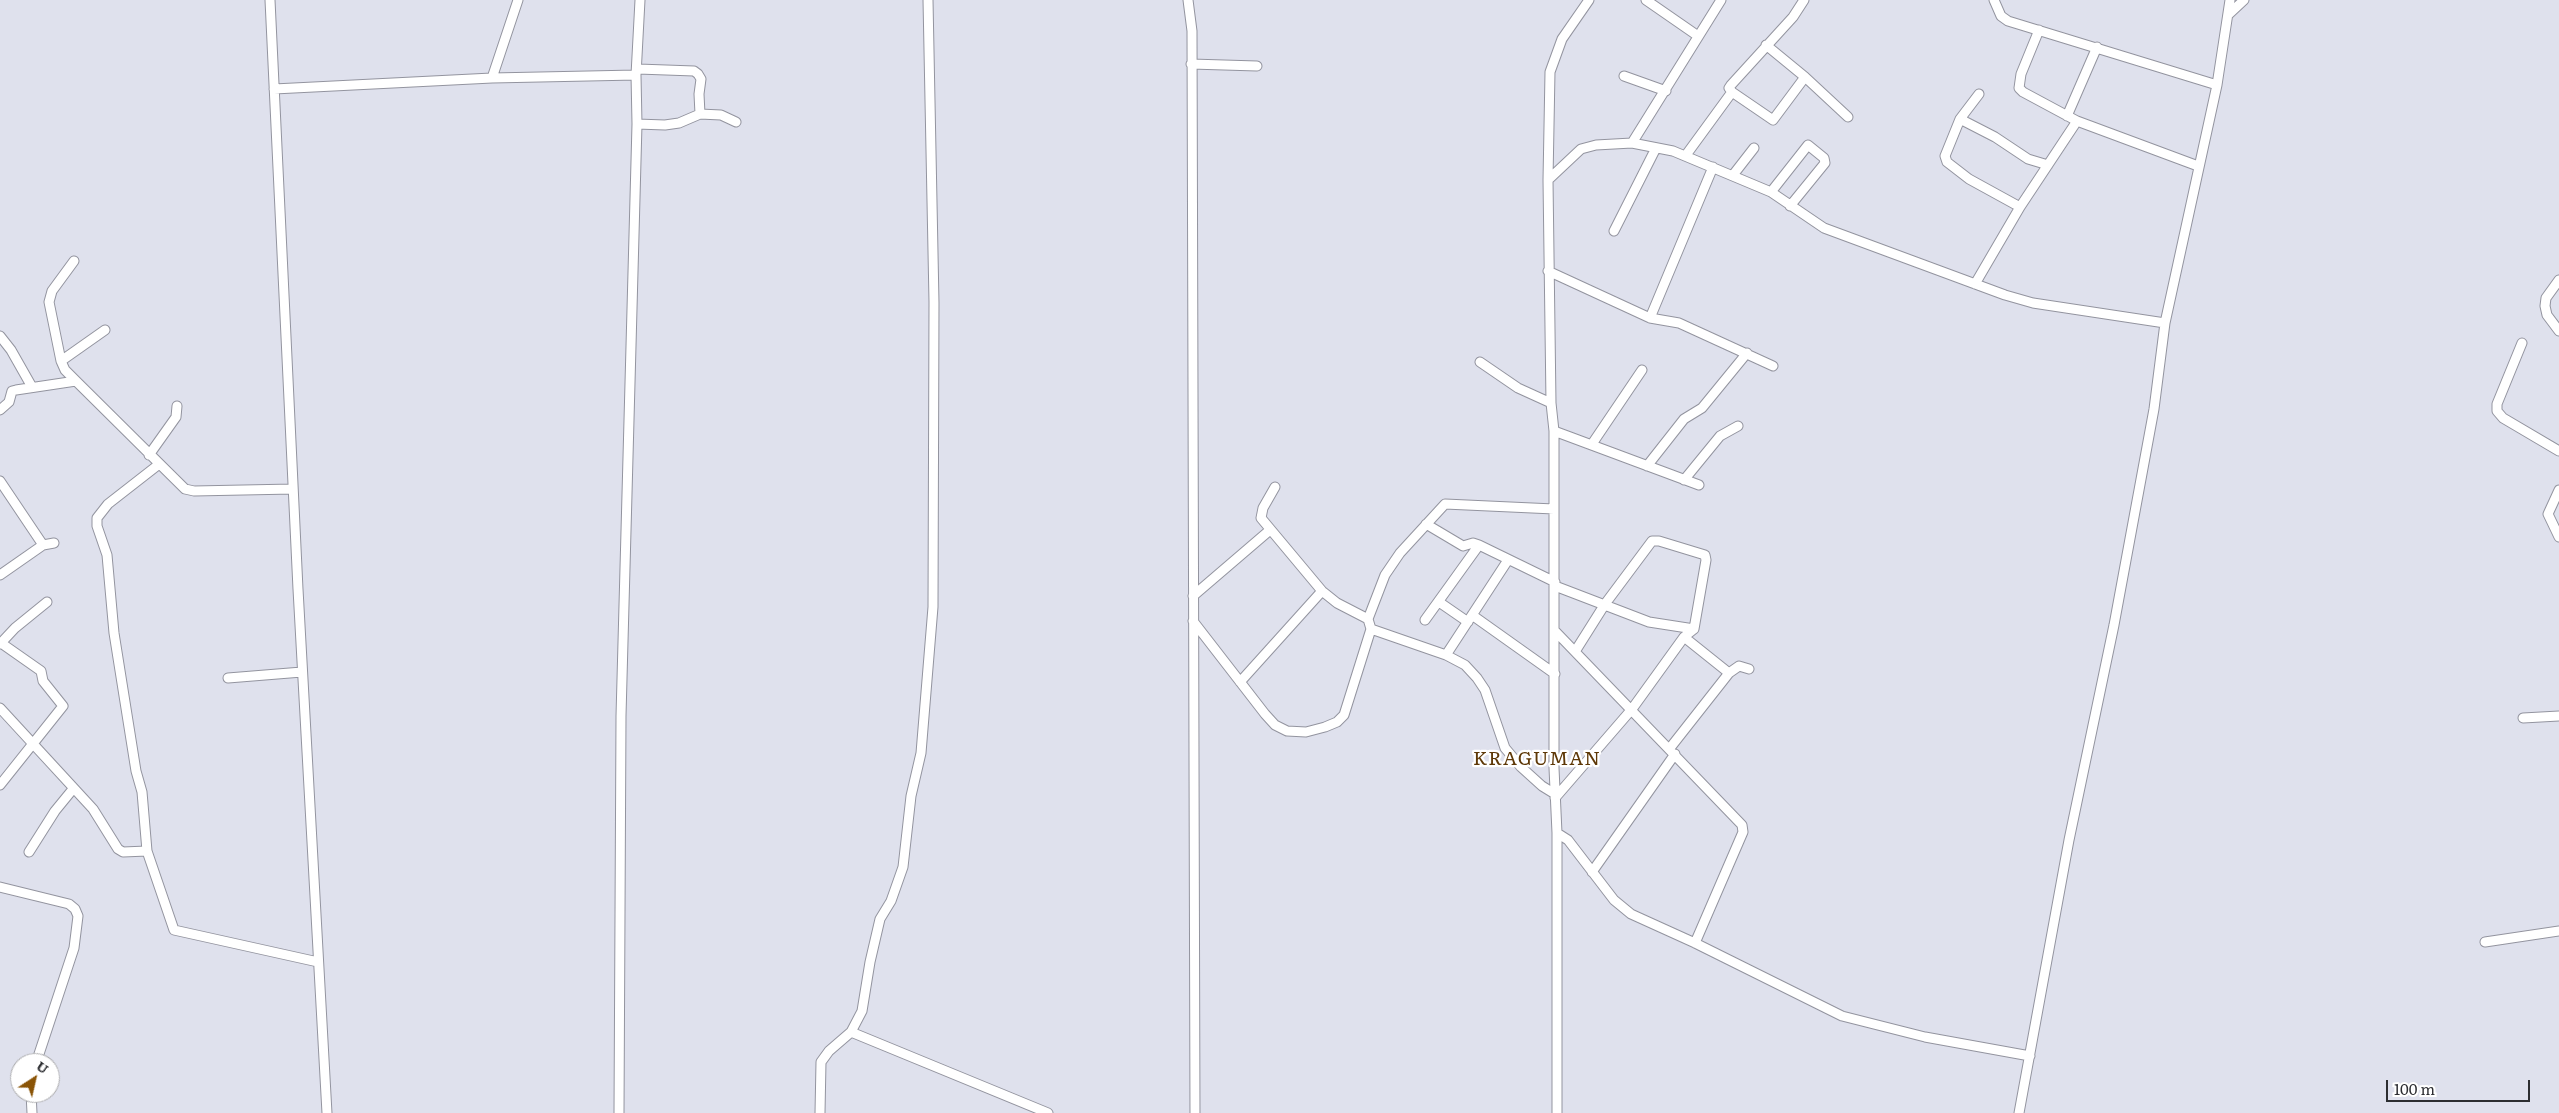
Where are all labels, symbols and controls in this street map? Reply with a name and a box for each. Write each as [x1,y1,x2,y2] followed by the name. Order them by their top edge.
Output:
[1472,748,1602,770] district label: KRAGUMAN
[10,1053,60,1103] north arrow
[33,1055,53,1078] text: U
[2389,1070,2533,1102] scale bar
[2394,1077,2435,1100] text: 100 m

